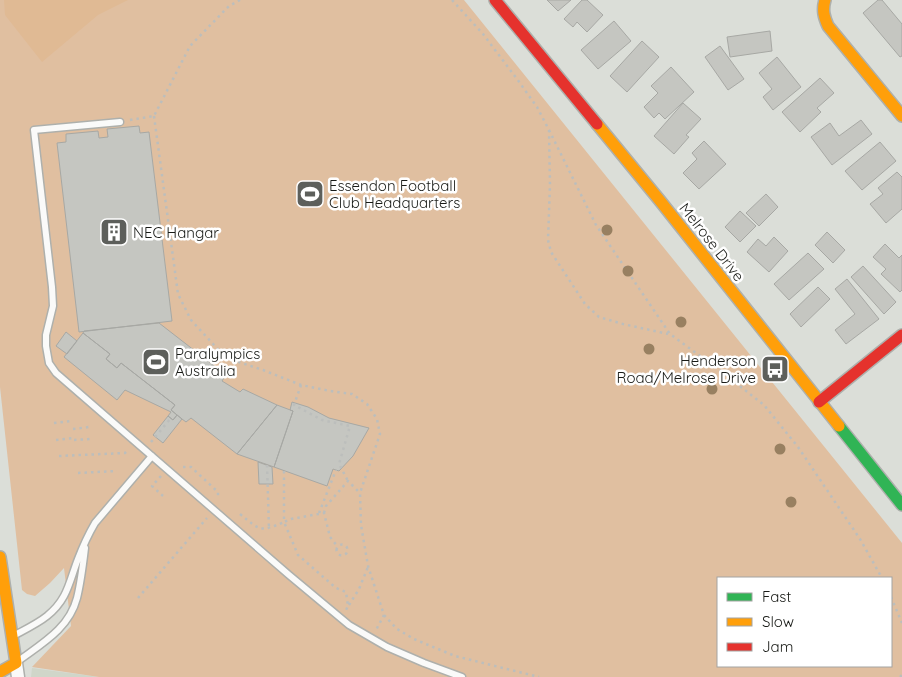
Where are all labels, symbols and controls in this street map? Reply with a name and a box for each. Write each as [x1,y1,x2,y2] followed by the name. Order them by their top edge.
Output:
[329,176,460,212] place label: Essendon Football Club Headquarters
[295,179,325,209] sports icon: Essendon Football Club Headquarters
[675,199,749,285] street label: Melrose Drive
[99,217,129,247] building icon: NEC Hangar
[133,223,219,242] place label: NEC Hangar
[175,344,260,380] place label: Paralympics Australia
[141,347,171,377] sports icon: Paralympics Australia
[616,351,756,387] place label: Henderson Road/Melrose Drive
[760,354,790,384] bus stop icon: Henderson Road/Melrose Drive
[717,577,892,667] legend
[762,587,791,606] text: Fast
[762,612,794,631] text: Slow
[762,637,793,656] text: Jam

